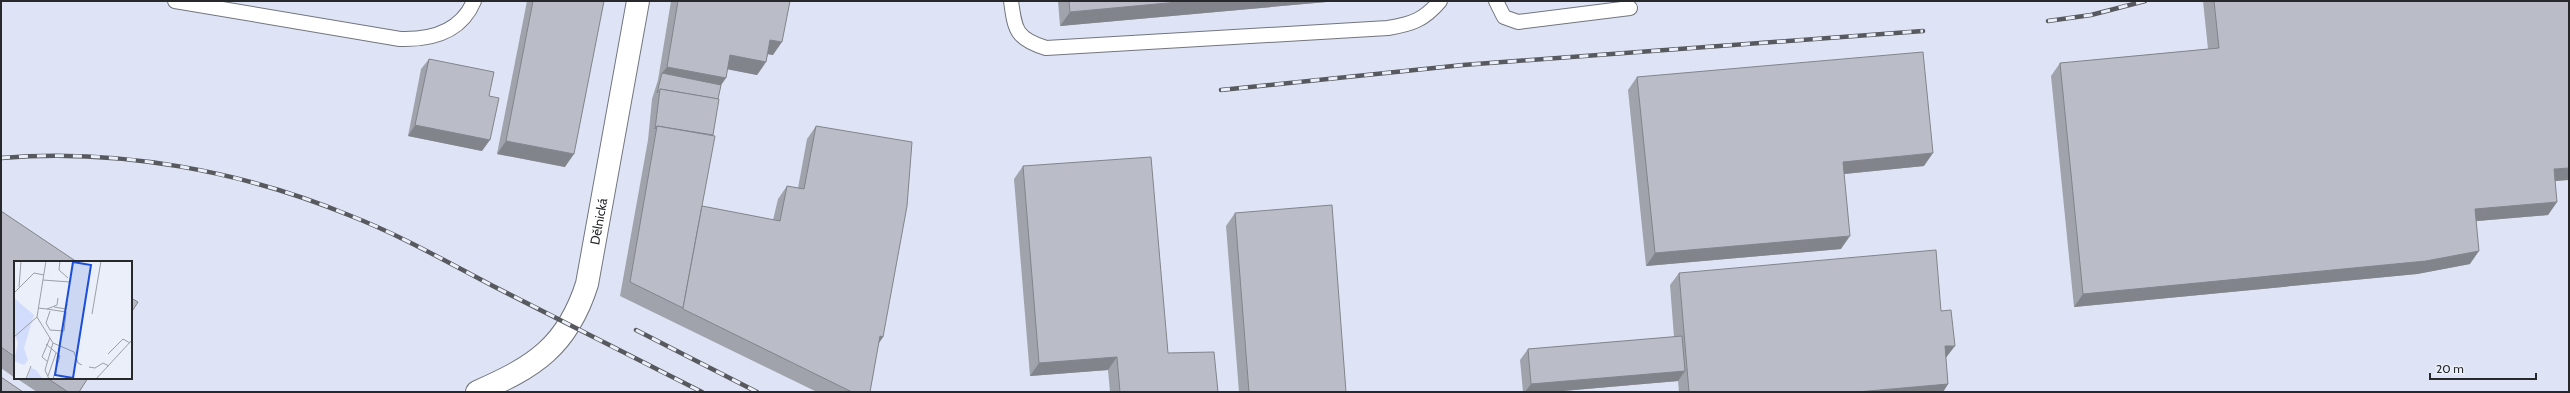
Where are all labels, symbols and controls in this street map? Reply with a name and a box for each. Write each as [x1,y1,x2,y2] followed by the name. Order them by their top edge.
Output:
[586,196,610,246] street label: Dělnická
[14,261,132,379] inset map
[2430,355,2536,381] scale bar
[2436,361,2464,376] text: 20 m

